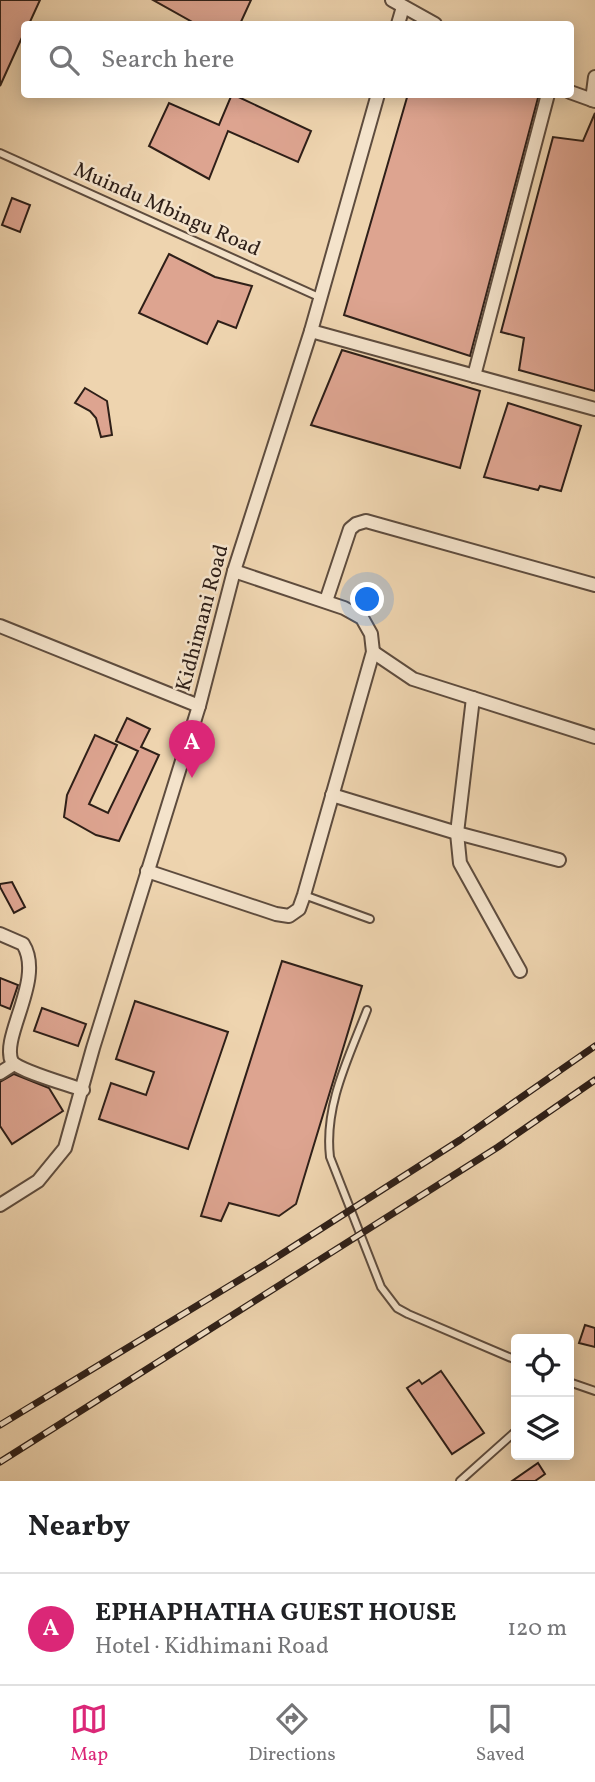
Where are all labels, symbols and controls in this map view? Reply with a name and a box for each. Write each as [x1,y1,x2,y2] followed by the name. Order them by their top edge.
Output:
[21,21,574,98] search box
[45,41,83,79] icon: search
[101,42,234,78] text: Search here
[69,156,265,264] street label: Muindu Mbingu Road
[169,541,237,695] street label: Kidhimani Road
[350,582,384,616] your location
[169,720,215,778] pin: A
[511,1334,574,1460] map controls
[511,1334,574,1397] button: locate
[511,1397,574,1460] button: layers
[28,1506,130,1548] text: Nearby
[95,1595,457,1631] text: EPHAPHATHA GUEST HOUSE
[43,1613,59,1645] text: A
[507,1613,567,1645] text: 120 m
[95,1631,329,1663] text: Hotel · Kidhimani Road
[70,1700,108,1768] tab: Map
[249,1700,336,1768] tab: Directions
[476,1700,525,1768] tab: Saved

